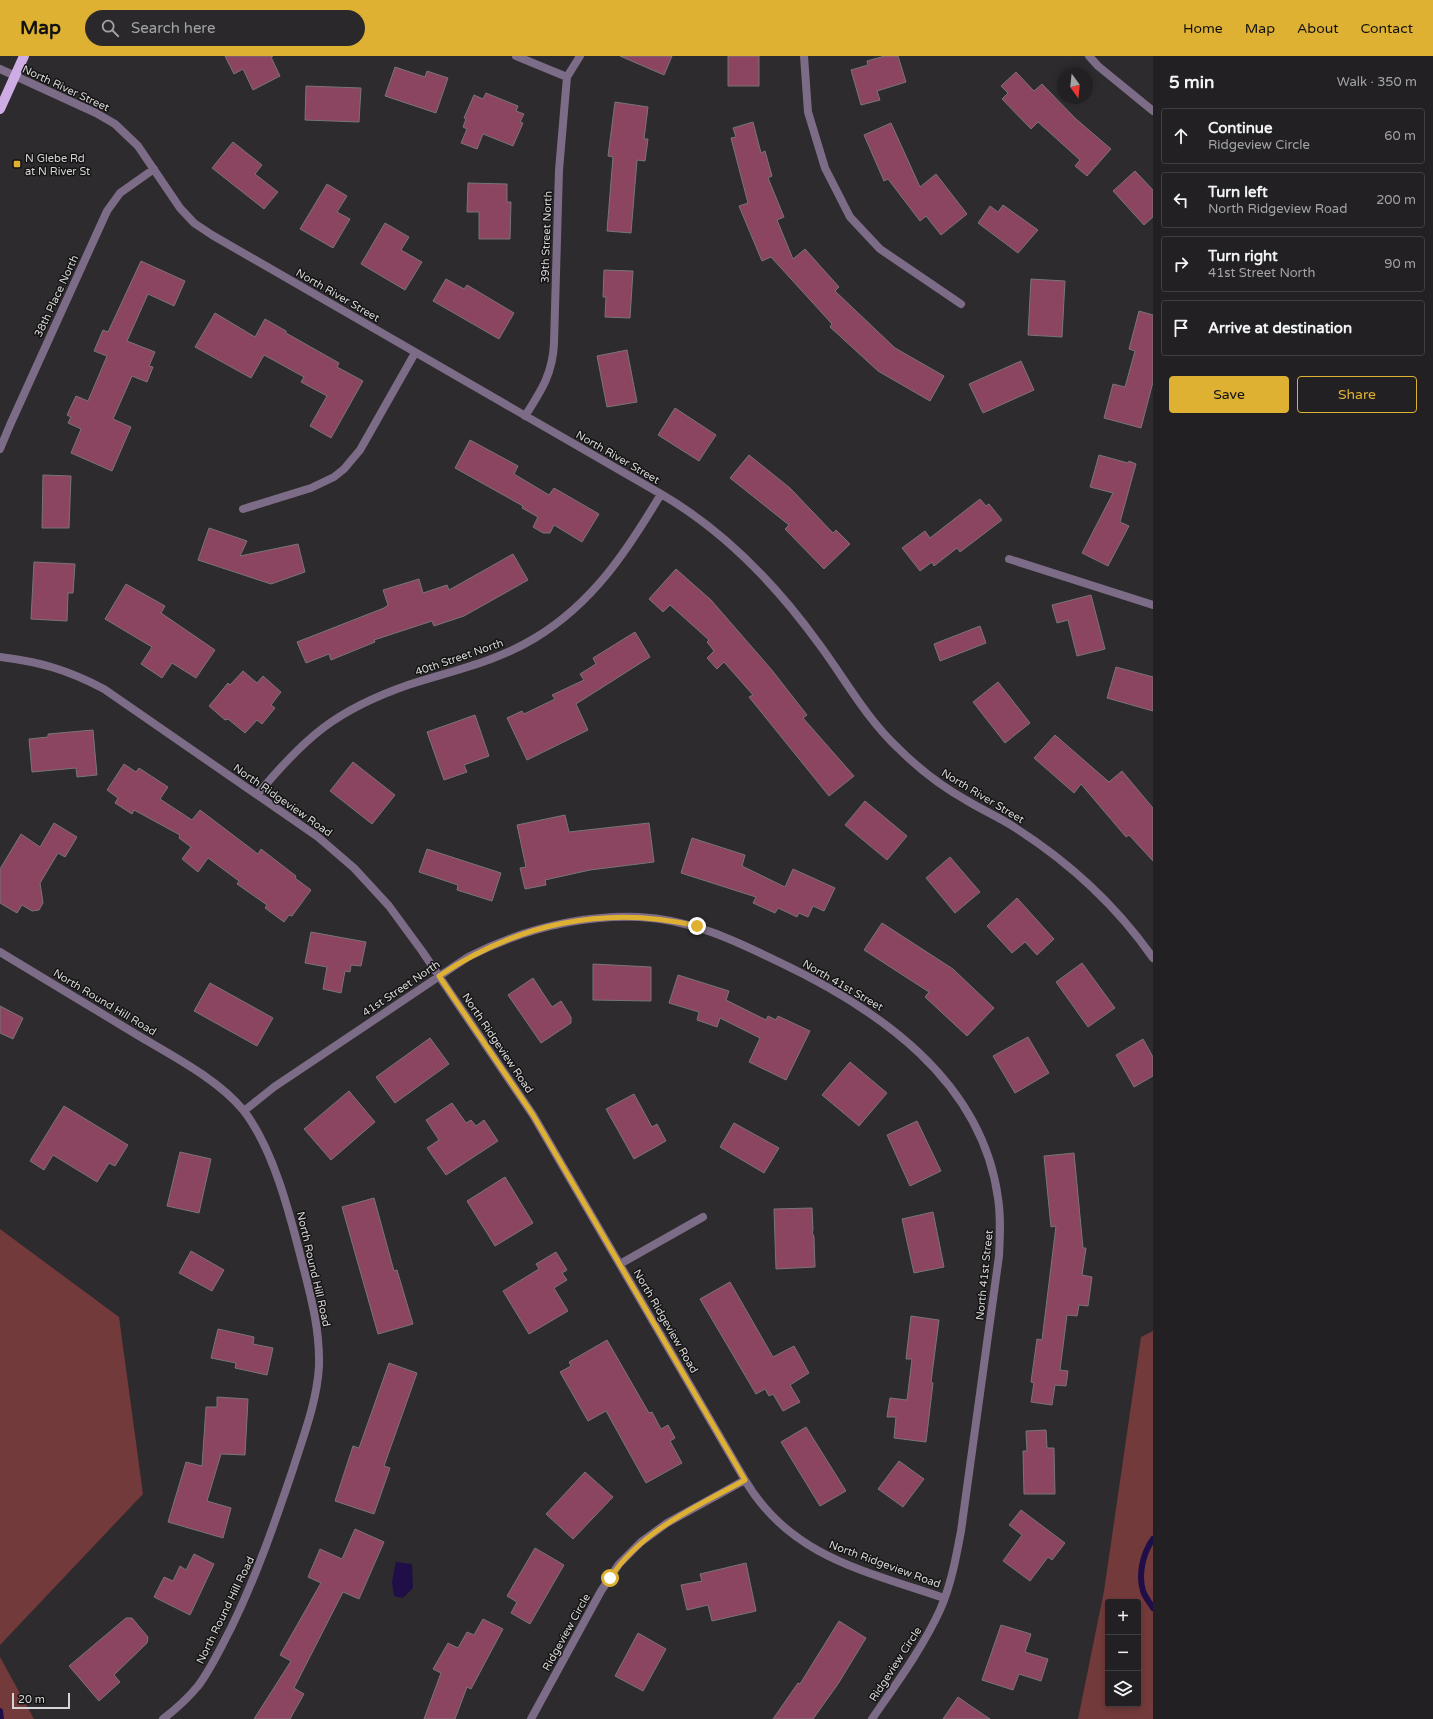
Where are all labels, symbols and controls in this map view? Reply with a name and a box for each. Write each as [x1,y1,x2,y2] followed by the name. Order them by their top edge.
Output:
[85,10,365,46] search box
[20,17,61,39] text: Map
[99,17,121,39] icon: search
[131,19,215,37] text: Search here
[1183,20,1223,37] text: Home
[1245,20,1275,37] text: Map
[1297,20,1339,37] text: About
[1361,20,1413,37] text: Contact
[20,63,111,114] street label: North River Street
[1057,68,1093,104] north arrow
[1169,72,1214,93] text: 5 min
[1337,74,1417,90] text: Walk · 350 m
[1208,119,1272,137] text: Continue
[1170,125,1192,147] icon: ahead
[1384,128,1416,144] text: 60 m
[1208,137,1310,153] text: Ridgeview Circle
[25,152,90,178] place label: N Glebe Rd at N River St
[12,159,22,169] marker: N Glebe Rd at N River St
[1208,183,1268,201] text: Turn left
[1170,189,1192,211] icon: left
[538,191,555,283] street label: 39th Street North
[1376,192,1416,208] text: 200 m
[1208,201,1347,217] text: North Ridgeview Road
[1208,247,1278,265] text: Turn right
[32,253,81,339] street label: 38th Place North
[1170,253,1192,275] icon: right
[1384,256,1416,272] text: 90 m
[1208,265,1315,281] text: 41st Street North
[294,266,382,325] street label: North River Street
[1170,317,1192,339] icon: arrive
[1208,319,1352,337] text: Arrive at destination
[1169,376,1289,413] button: Save
[1297,376,1417,413] button: Share
[574,428,662,487] street label: North River Street
[413,636,505,679] street label: 40th Street North
[231,761,335,840] street label: North Ridgeview Road
[939,767,1027,826] street label: North River Street
[688,917,706,935] route end
[800,957,885,1014] street label: North 41st Street
[360,958,443,1019] street label: 41st Street North
[51,966,159,1038] street label: North Round Hill Road
[459,991,536,1096] street label: North Ridgeview Road
[294,1210,333,1328] street label: North Round Hill Road
[973,1229,996,1321] street label: North 41st Street
[630,1267,701,1376] street label: North Ridgeview Road
[827,1538,943,1591] street label: North Ridgeview Road
[194,1554,257,1666] street label: North Round Hill Road
[601,1569,619,1587] route start
[540,1591,593,1673] street label: Ridgeview Circle
[1105,1599,1141,1707] map controls
[1105,1599,1141,1635] button: +
[866,1625,924,1704] street label: Ridgeview Circle
[1105,1635,1141,1671] button: −
[1105,1671,1141,1707] button: layers
[12,1691,70,1710] scale bar
[18,1693,45,1706] text: 20 m

